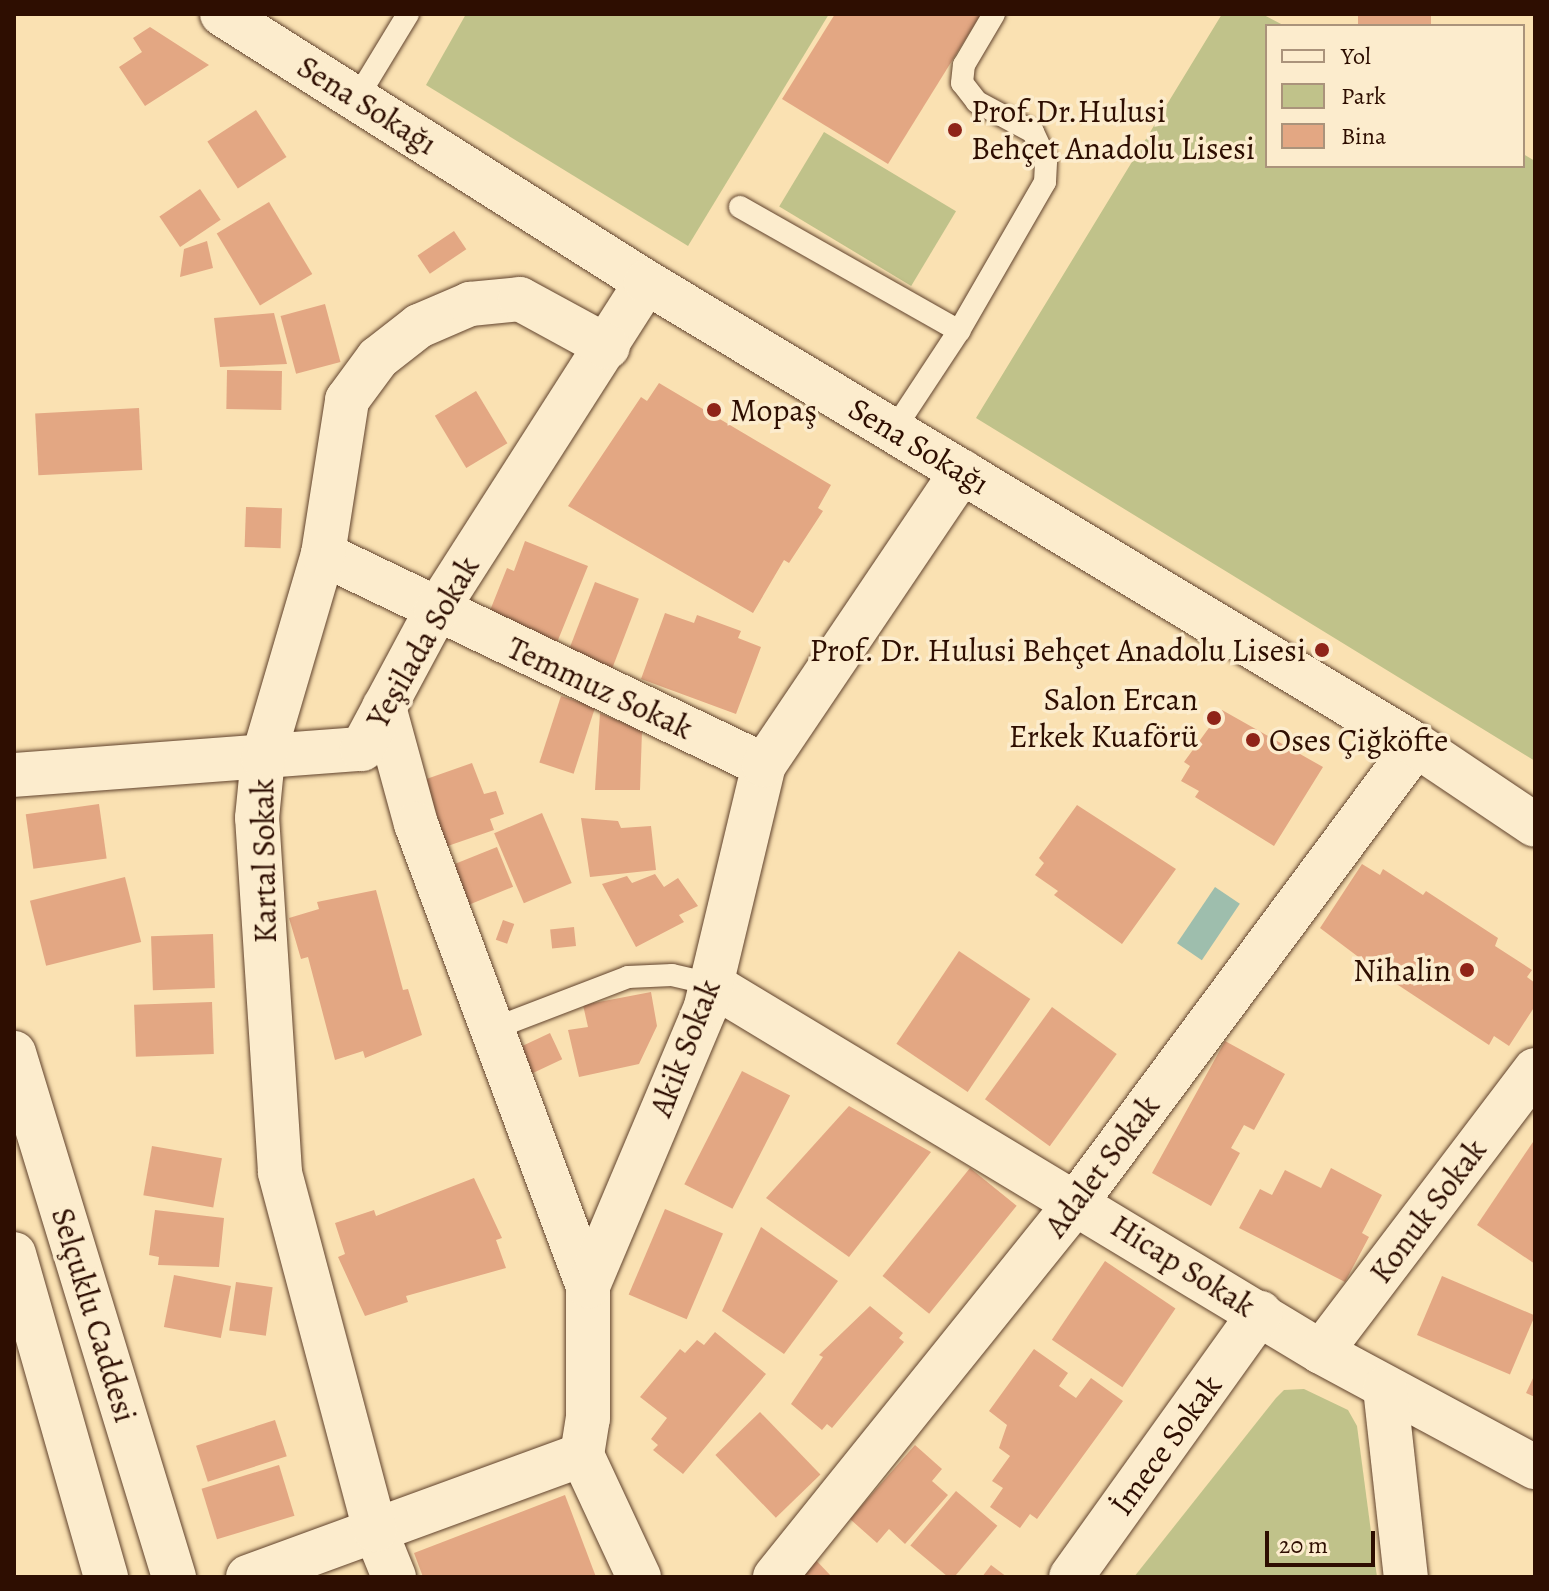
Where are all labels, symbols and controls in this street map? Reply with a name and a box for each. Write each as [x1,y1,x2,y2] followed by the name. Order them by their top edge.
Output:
[1265,24,1525,168] legend
[1341,40,1371,72] text: Yol
[290,47,444,163] street label: Sena Sokağı
[1341,80,1386,112] text: Park
[971,93,1255,168] place label: Prof.Dr.Hulusi Behçet Anadolu Lisesi
[1341,120,1386,152] text: Bina
[946,121,964,139] marker: Prof.Dr.Hulusi Behçet Anadolu Lisesi
[842,389,996,503] street label: Sena Sokağı
[730,391,817,429] place label: Mopaş
[705,401,723,419] marker: Mopaş
[358,549,488,735] street label: Yeşilada Sokak
[501,628,699,748] street label: Temmuz Sokak
[808,631,1306,669] place label: Prof. Dr. Hulusi Behçet Anadolu Lisesi
[1313,641,1331,659] marker: Prof. Dr. Hulusi Behçet Anadolu Lisesi
[1009,681,1198,756] place label: Salon Ercan Erkek Kuaförü
[1205,709,1223,727] marker: Salon Ercan Erkek Kuaförü
[1269,721,1448,759] place label: Oses Çiğköfte
[1244,731,1262,749] marker: Oses Çiğköfte
[243,778,285,944] street label: Kartal Sokak
[1353,951,1451,989] place label: Nihalin
[1458,961,1476,979] marker: Nihalin
[641,974,729,1122] street label: Akik Sokak
[1036,1087,1168,1245] street label: Adalet Sokak
[1361,1131,1495,1291] street label: Konuk Sokak
[43,1203,145,1427] street label: Selçuklu Caddesi
[1104,1207,1262,1325] street label: Hicap Sokak
[1102,1367,1230,1523] street label: İmece Sokak
[1269,1515,1379,1565] scale bar
[1279,1529,1328,1561] text: 20 m

